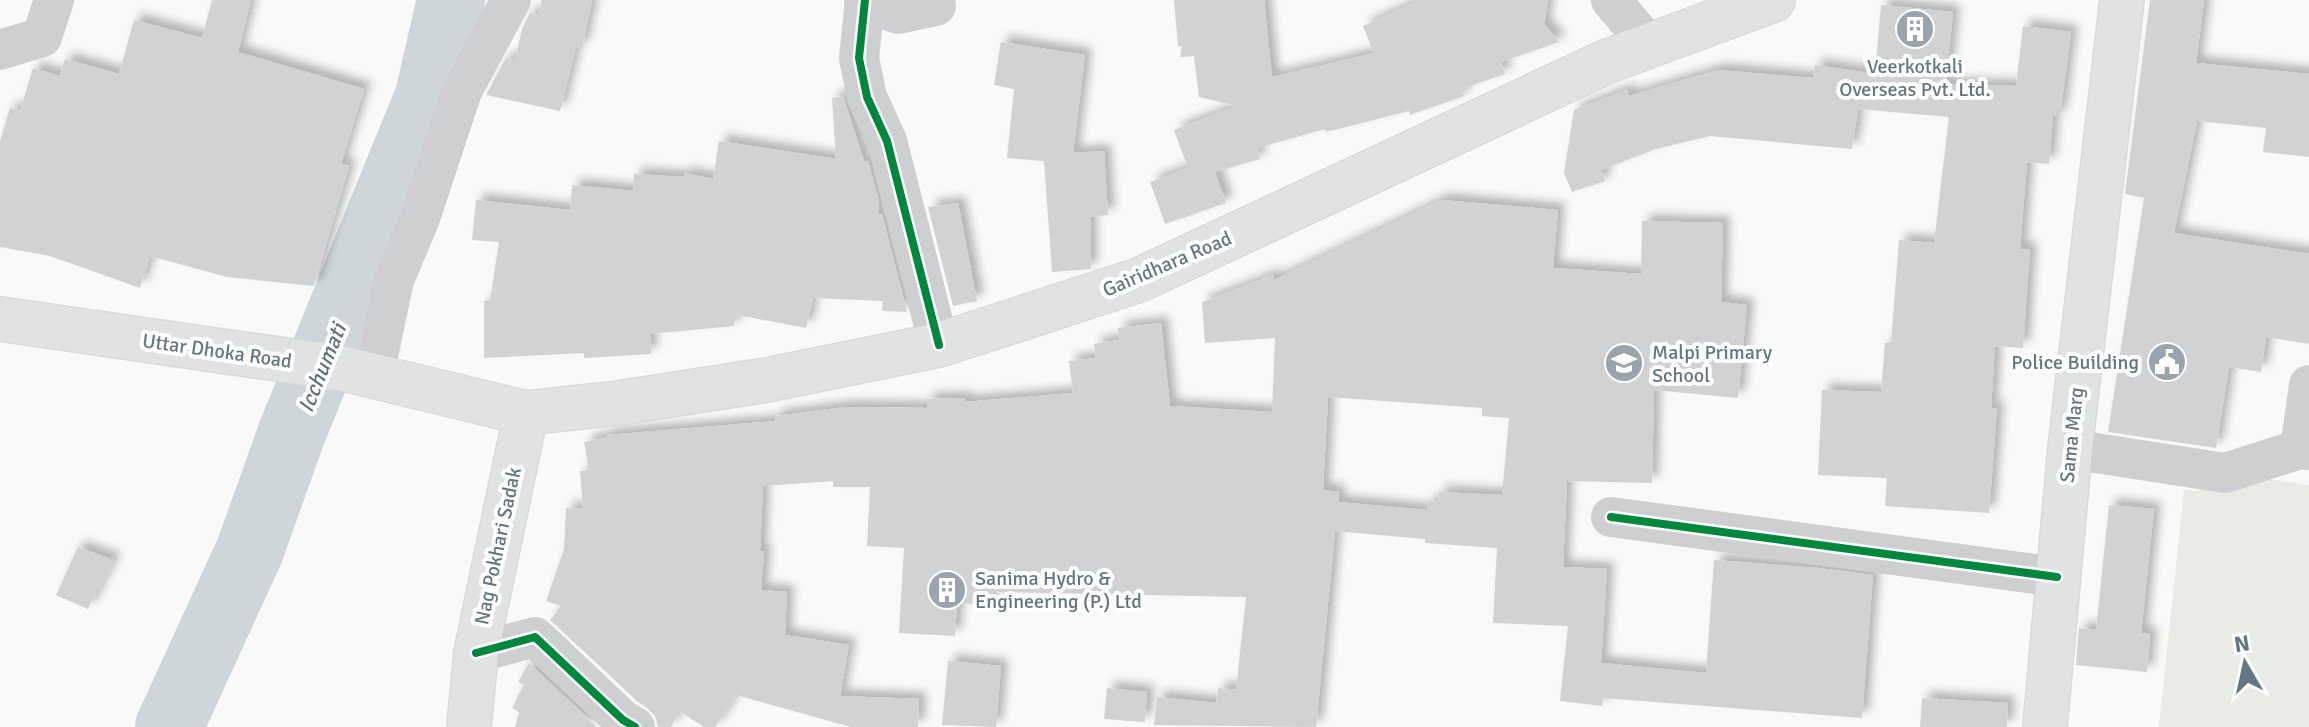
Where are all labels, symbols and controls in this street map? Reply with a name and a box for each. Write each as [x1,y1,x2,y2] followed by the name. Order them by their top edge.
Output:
[1894,8,1936,50] building icon: Veerkotkali Overseas Pvt. Ltd.
[1839,54,1991,102] place label: Veerkotkali Overseas Pvt. Ltd.
[1099,226,1235,302] street label: Gairidhara Road
[292,318,353,416] water label: Icchumati
[141,328,293,374] street label: Uttar Dhoka Road
[1652,340,1773,388] place label: Malpi Primary School
[2146,341,2188,383] public building icon: Police Building
[1603,342,1645,384] school or university icon: Malpi Primary School
[2011,350,2139,375] place label: Police Building
[2055,386,2089,484] street label: Sama Marg
[469,465,527,627] street label: Nag Pokhari Sadak
[975,566,1142,614] place label: Sanima Hydro & Engineering (P.) Ltd
[926,569,968,611] building icon: Sanima Hydro & Engineering (P.) Ltd
[2205,623,2285,703] north arrow
[2232,629,2252,658] text: N

